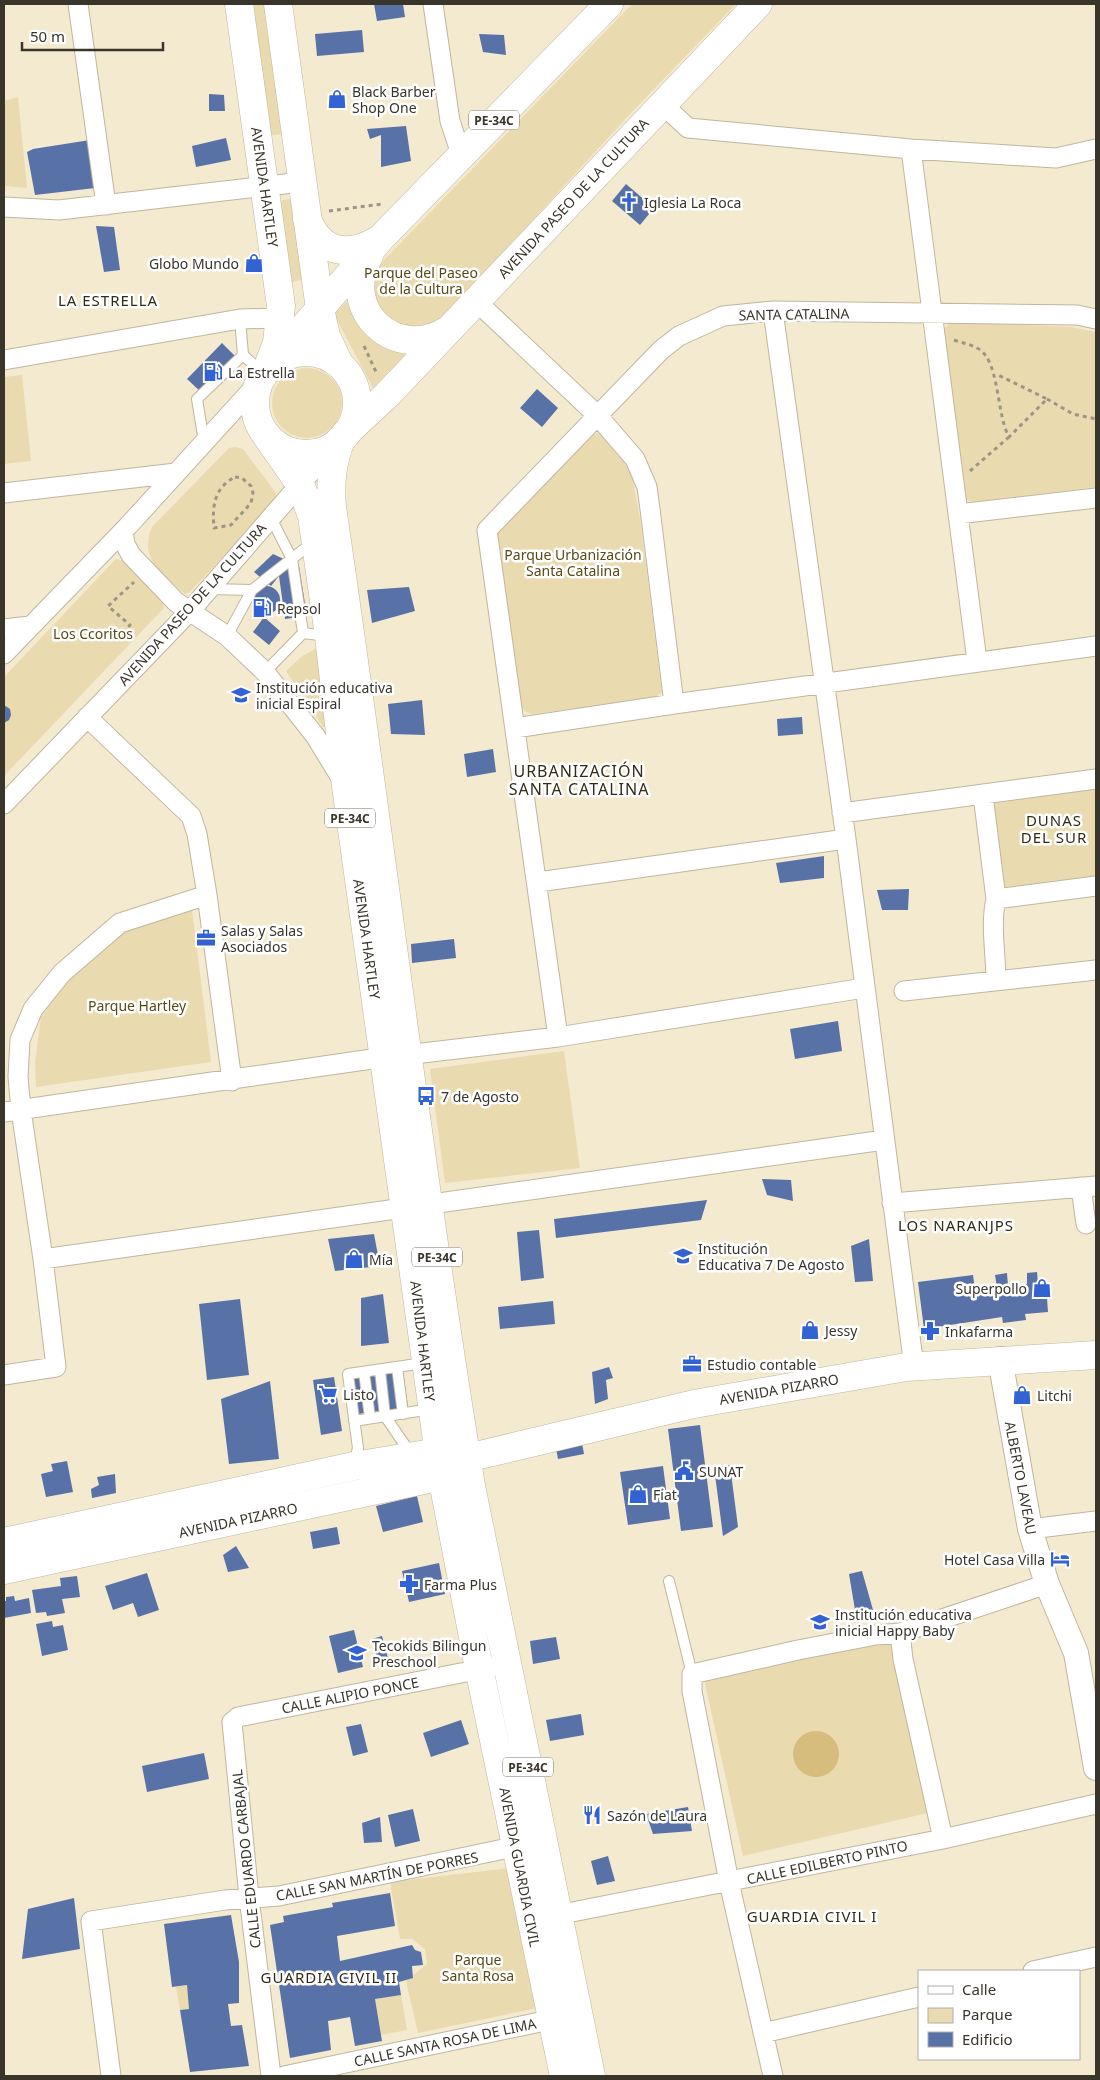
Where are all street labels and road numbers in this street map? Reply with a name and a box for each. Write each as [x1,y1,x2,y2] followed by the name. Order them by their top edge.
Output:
[469,110,519,130] road number: PE-34C
[494,114,652,282] street label: AVENIDA PASEO DE LA CULTURA
[247,126,283,248] street label: AVENIDA HARTLEY
[738,304,850,324] street label: SANTA CATALINA
[114,519,270,689] street label: AVENIDA PASEO DE LA CULTURA
[325,808,375,828] road number: PE-34C
[349,878,385,1000] street label: AVENIDA HARTLEY
[412,1248,462,1266] road number: PE-34C
[406,1280,440,1402] street label: AVENIDA HARTLEY
[718,1369,840,1409] street label: AVENIDA PIZARRO
[1001,1420,1041,1536] street label: ALBERTO LAVEAU
[177,1498,299,1542] street label: AVENIDA PIZARRO
[280,1672,420,1718] street label: CALLE ALIPIO PONCE
[503,1758,553,1776] road number: PE-34C
[227,1769,265,1949] street label: CALLE EDUARDO CARBAJAL
[495,1786,545,1948] street label: AVENIDA GUARDIA CIVIL
[745,1836,909,1888] street label: CALLE EDILBERTO PINTO
[274,1847,480,1905] street label: CALLE SAN MARTÍN DE PORRES
[352,2013,538,2071] street label: CALLE SANTA ROSA DE LIMA

